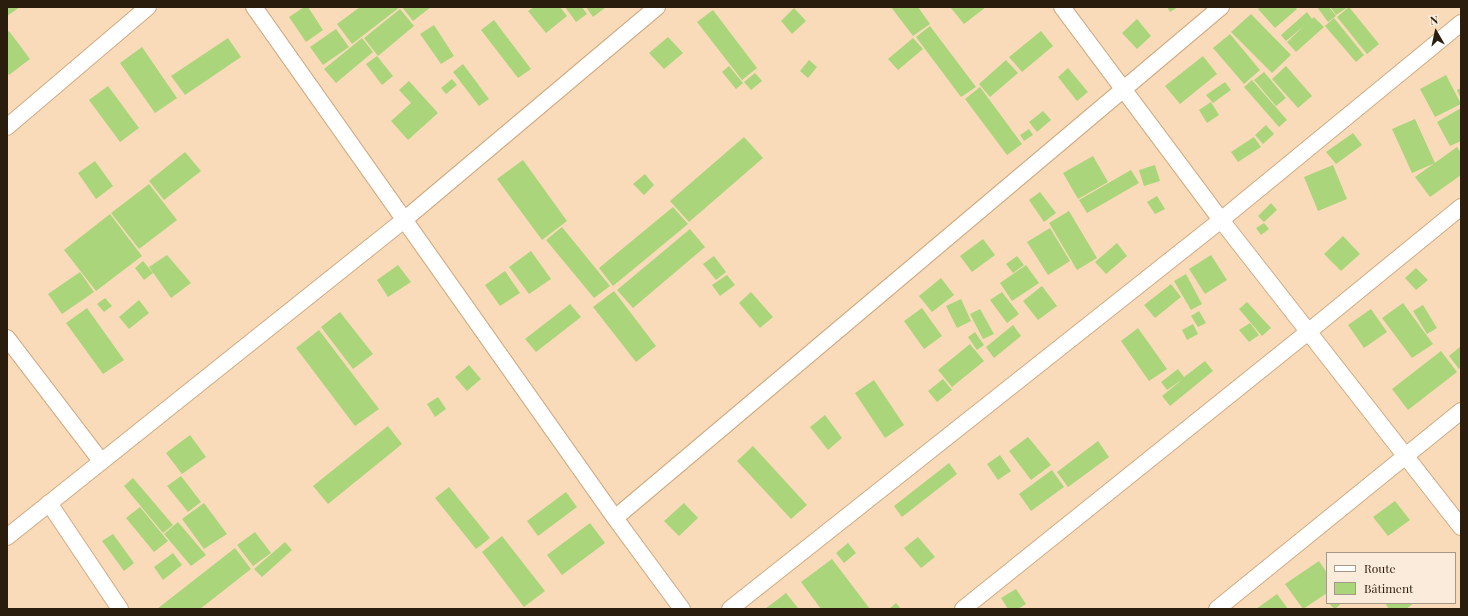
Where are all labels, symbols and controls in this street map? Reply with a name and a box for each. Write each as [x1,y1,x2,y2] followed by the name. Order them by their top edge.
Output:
[1416,12,1456,52] north arrow
[1429,12,1439,28] text: N
[1326,552,1456,604] legend
[1364,560,1396,576] text: Route
[1364,580,1413,596] text: Bâtiment

